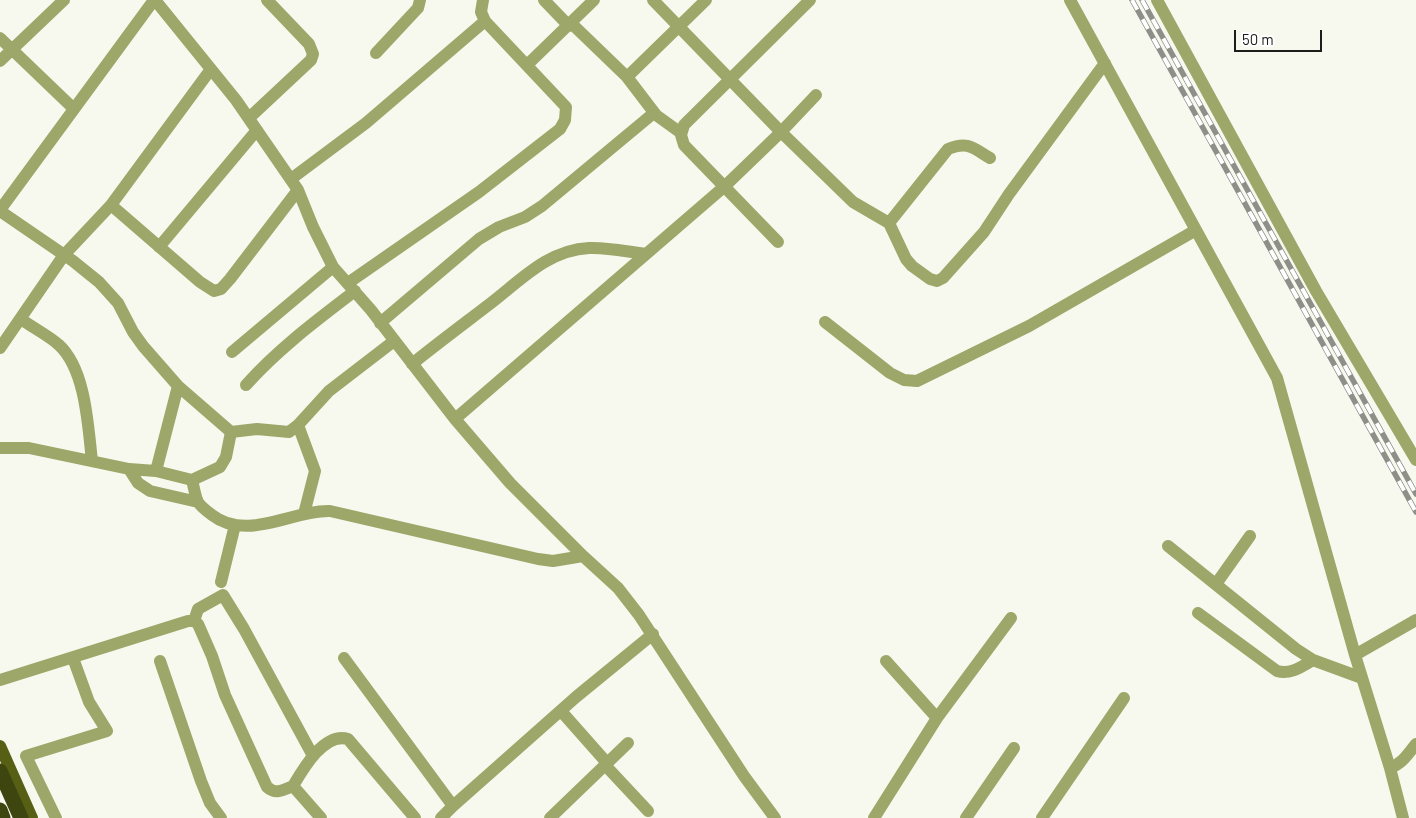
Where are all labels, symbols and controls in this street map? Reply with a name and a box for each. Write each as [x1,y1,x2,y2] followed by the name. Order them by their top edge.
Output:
[1236,20,1324,52] scale bar
[1242,30,1274,48] text: 50 m

